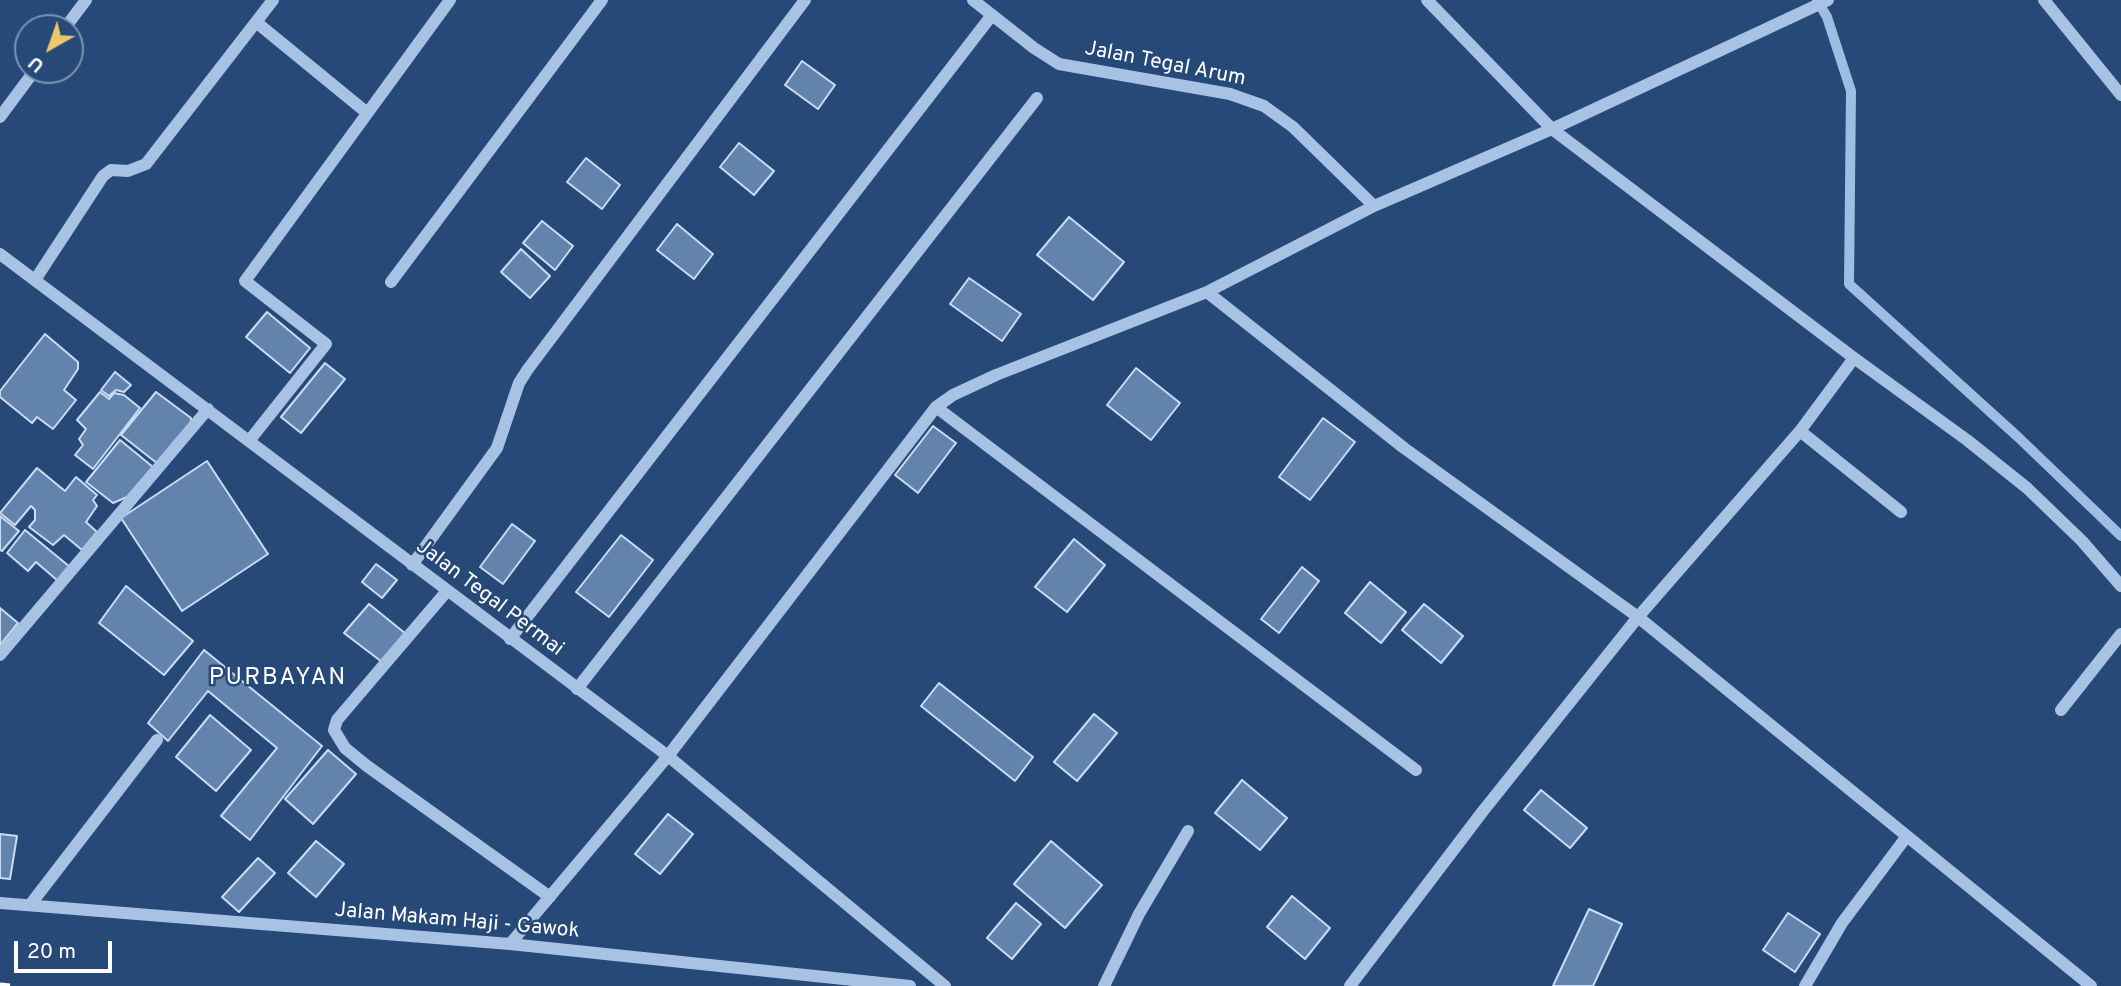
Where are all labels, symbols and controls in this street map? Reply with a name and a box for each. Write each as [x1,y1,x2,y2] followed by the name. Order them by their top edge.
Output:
[14,14,84,84] north arrow
[1082,37,1248,93] street label: Jalan Tegal Arum
[24,50,50,77] text: U
[410,535,568,663] street label: Jalan Tegal Permai
[210,665,346,693] district label: PURBAYAN
[334,899,580,945] street label: Jalan Makam Haji - Gawok
[18,926,116,970] scale bar
[27,939,76,966] text: 20 m

